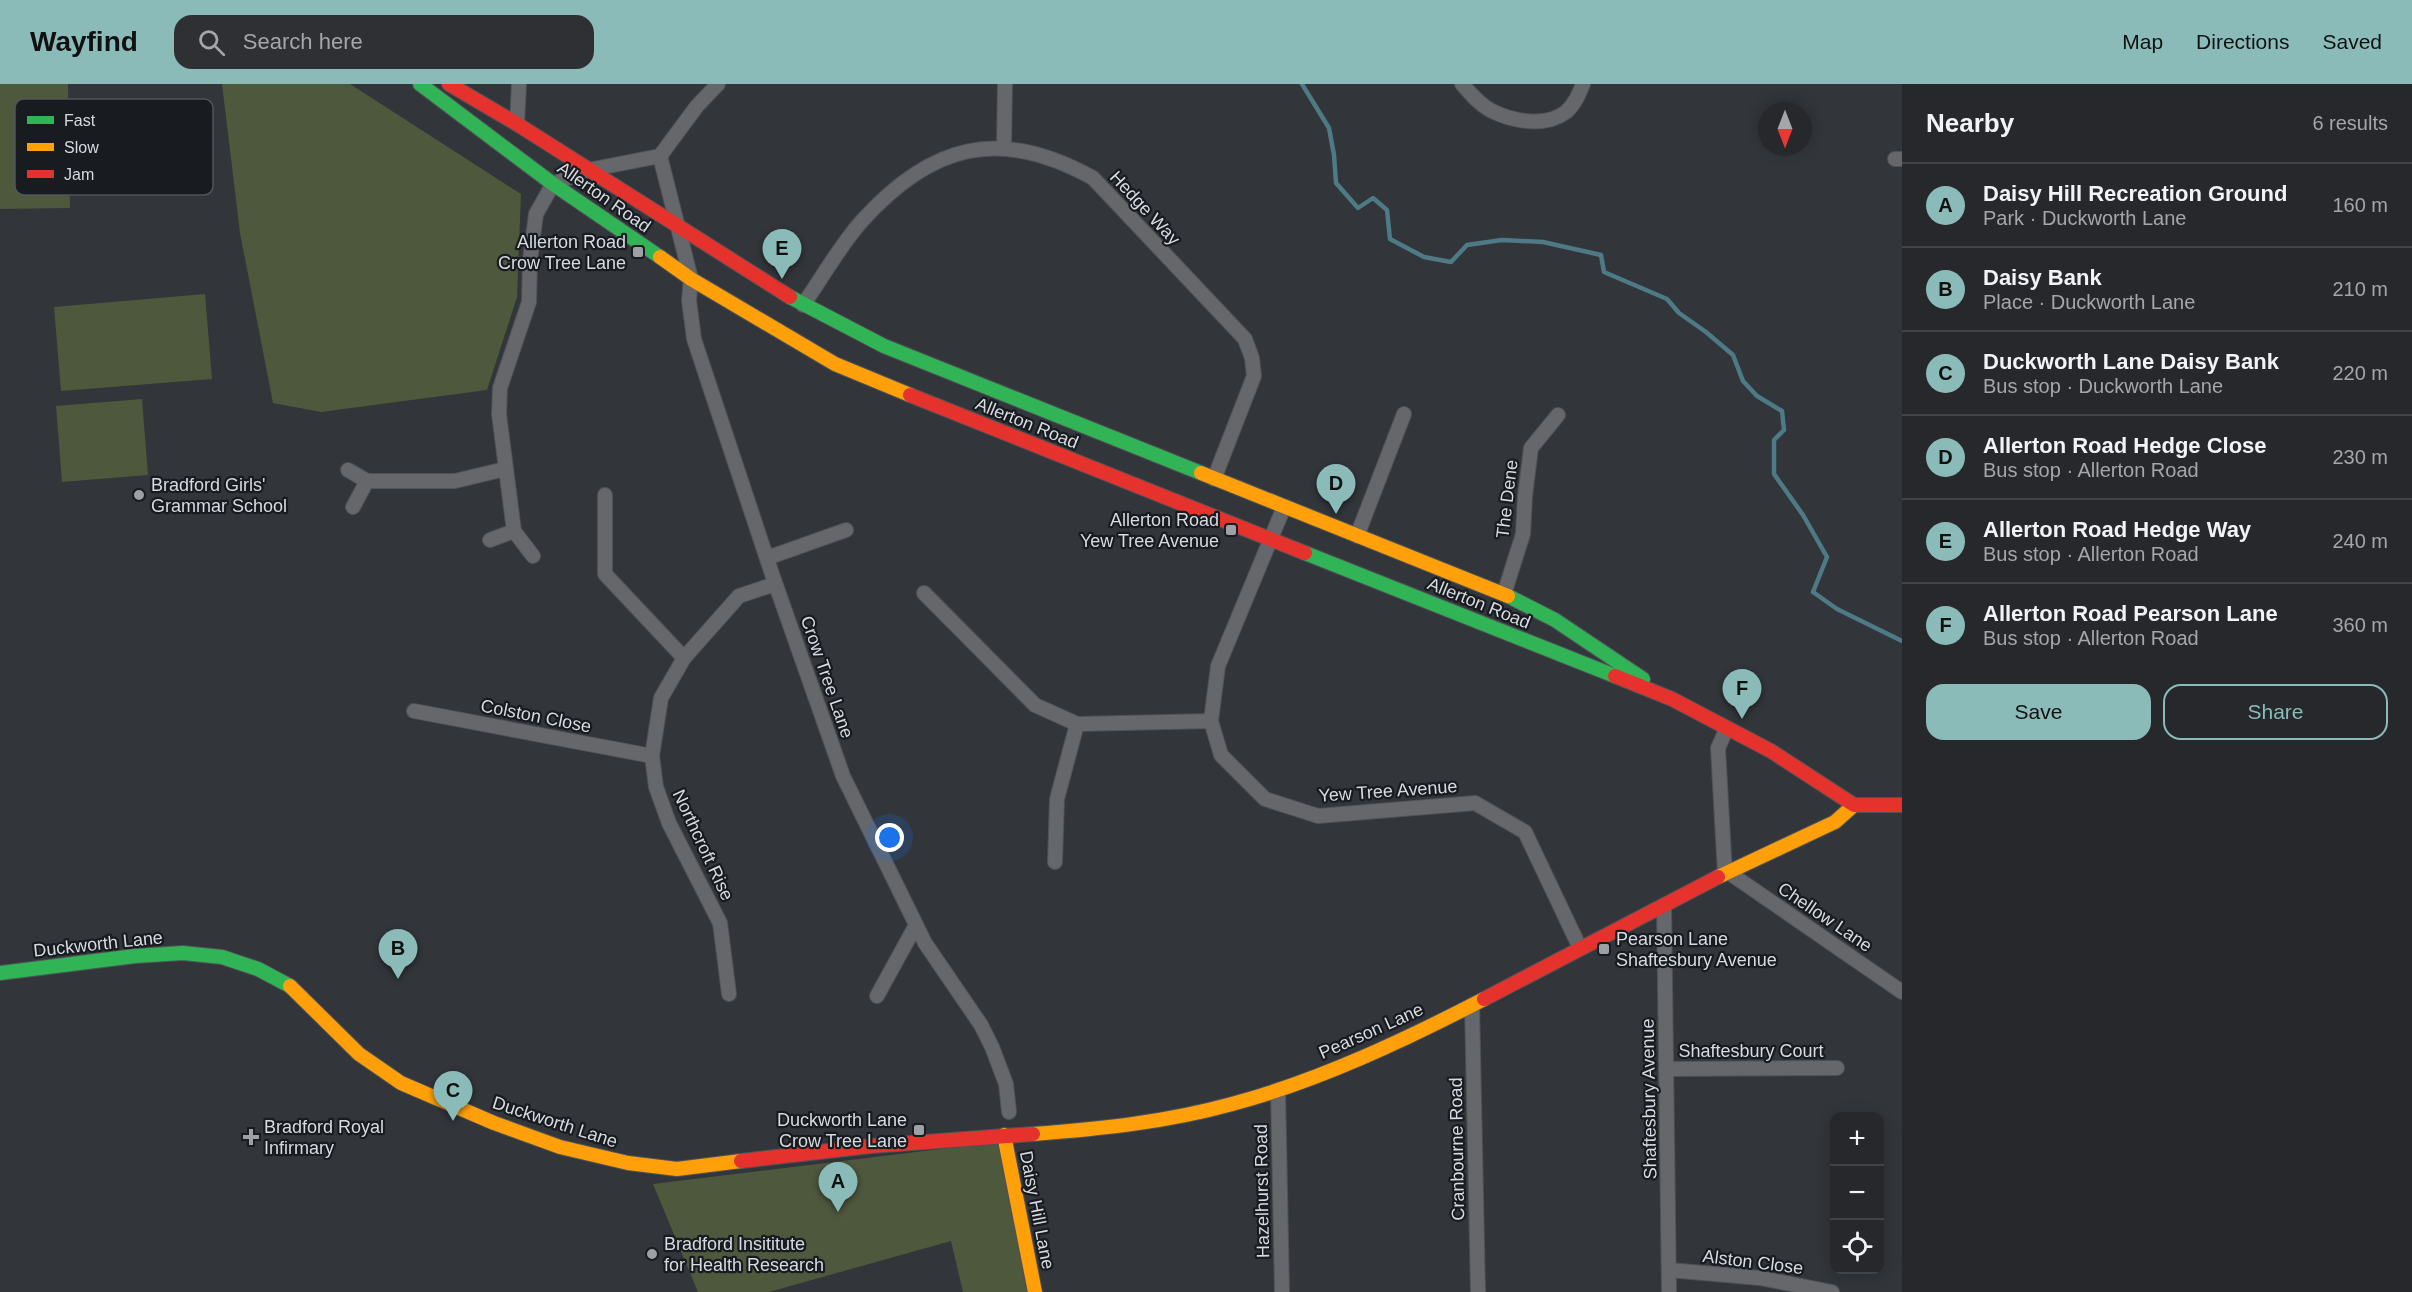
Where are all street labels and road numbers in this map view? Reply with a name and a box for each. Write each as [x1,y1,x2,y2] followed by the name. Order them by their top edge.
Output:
[554,158,654,236] street label: Allerton Road
[1106,167,1184,249] street label: Hedge Way
[973,393,1081,453] street label: Allerton Road
[1492,459,1522,539] street label: The Dene
[1425,573,1533,633] street label: Allerton Road
[797,613,857,741] street label: Crow Tree Lane
[479,695,593,737] street label: Colston Close
[1318,776,1458,806] street label: Yew Tree Avenue
[669,786,737,904] street label: Northcroft Rise
[1774,878,1876,956] street label: Chellow Lane
[32,927,164,961] street label: Duckworth Lane
[1316,999,1426,1063] street label: Pearson Lane
[1638,1018,1660,1180] street label: Shaftesbury Avenue
[1678,1041,1824,1061] street label: Shaftesbury Court
[1446,1077,1468,1221] street label: Cranbourne Road
[490,1092,620,1152] street label: Duckworth Lane
[1251,1124,1273,1258] street label: Hazelhurst Road
[1016,1149,1058,1271] street label: Daisy Hill Lane
[1702,1246,1804,1278] street label: Alston Close

